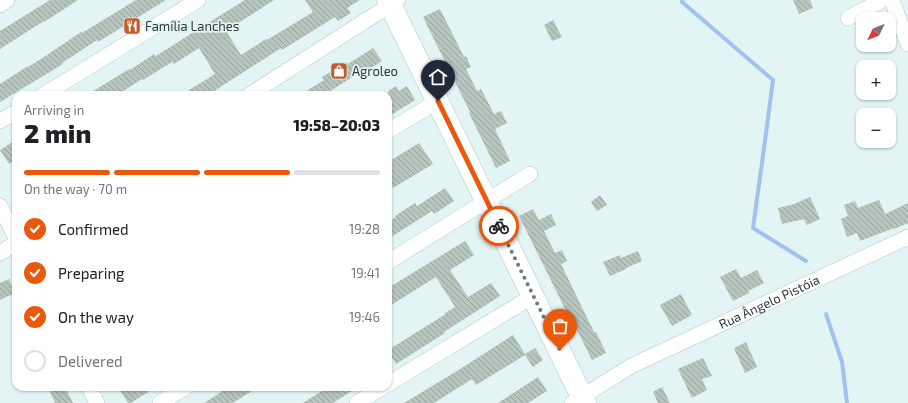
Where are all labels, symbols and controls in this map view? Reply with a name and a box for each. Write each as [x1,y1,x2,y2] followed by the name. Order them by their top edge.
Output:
[856,12,896,52] north arrow
[856,12,896,148] map controls
[122,16,142,36] restaurant icon: Família Lanches
[145,18,239,34] place label: Família Lanches
[421,60,455,101] pin
[856,60,896,100] button: +
[329,61,349,81] shop icon: Agroleo
[352,63,398,79] place label: Agroleo
[427,66,449,88] icon: home
[24,102,84,118] text: Arriving in
[856,108,896,148] button: −
[293,116,380,134] text: 19:58–20:03
[24,117,91,148] text: 2 min
[24,181,127,197] text: On the way · 70 m
[479,206,519,246] courier
[488,215,510,237] icon: bike
[24,218,46,240] icon: check
[58,220,129,238] text: Confirmed
[349,221,380,237] text: 19:28
[24,262,46,284] icon: check
[58,264,124,282] text: Preparing
[351,265,380,281] text: 19:41
[716,271,822,332] street label: Rua Ângelo Pistóia
[24,306,46,328] icon: check
[58,308,134,326] text: On the way
[349,309,380,325] text: 19:46
[543,309,577,350] pin
[549,315,571,337] icon: bag
[58,352,123,370] text: Delivered

